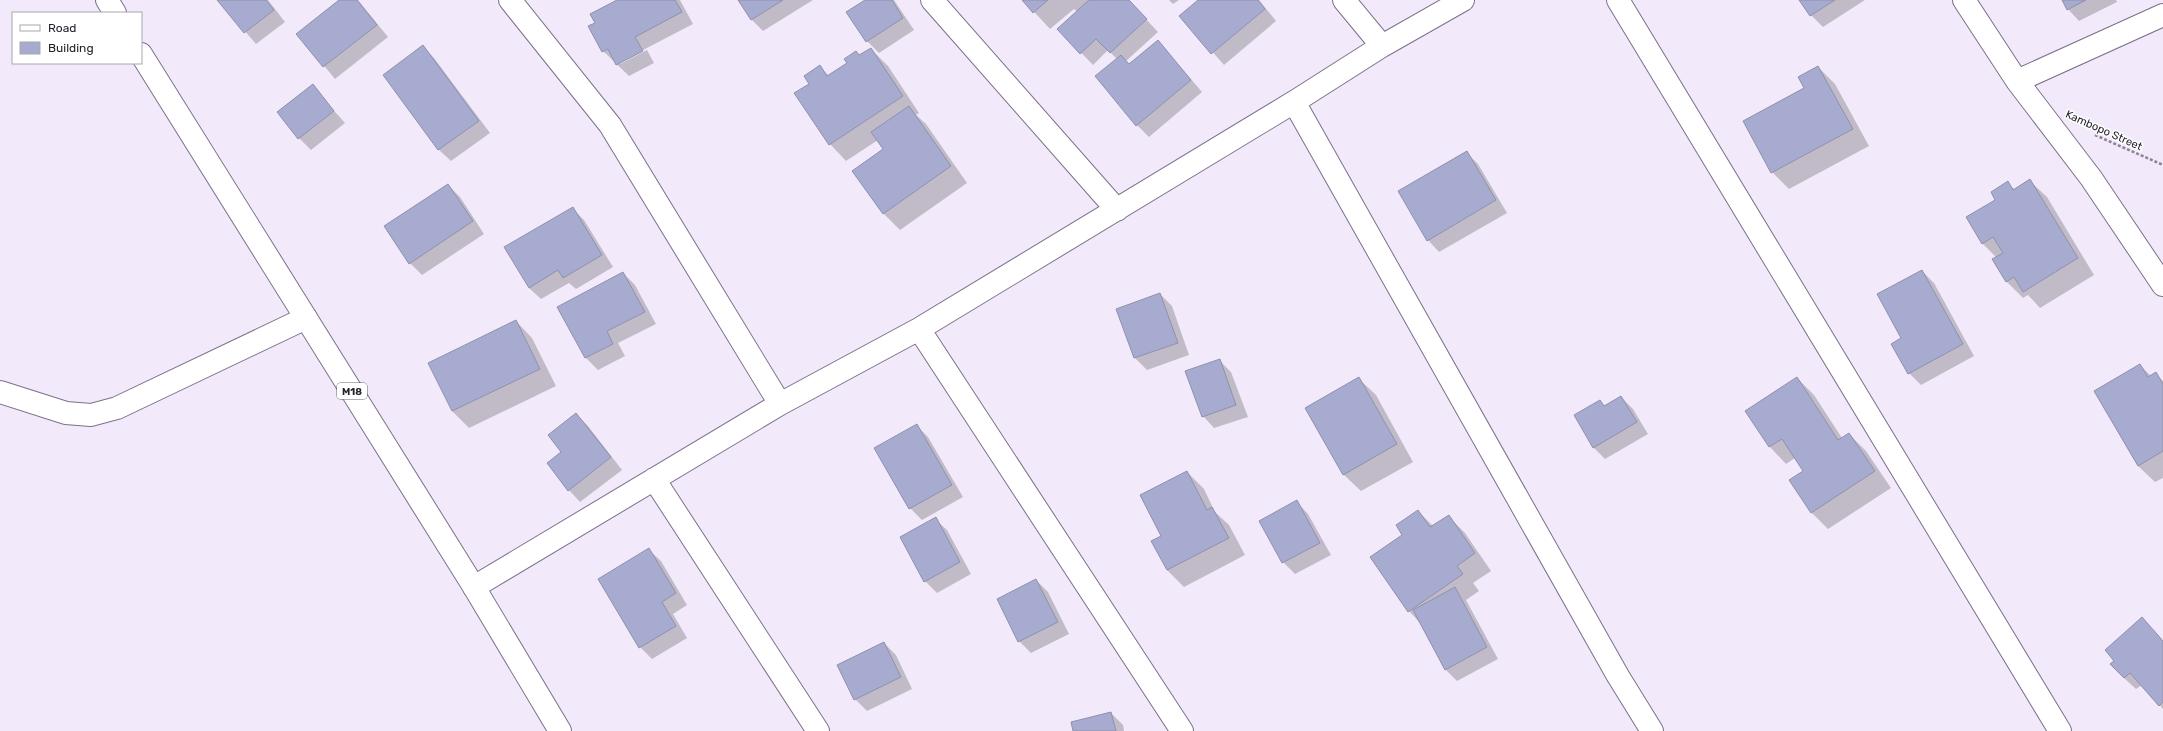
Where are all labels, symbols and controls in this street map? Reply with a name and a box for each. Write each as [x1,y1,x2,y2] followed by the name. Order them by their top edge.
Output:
[12,12,142,64] legend
[48,21,76,35] text: Road
[48,41,94,55] text: Building
[2063,108,2145,153] street label: Kambopo Street
[337,383,367,399] road number: M18

